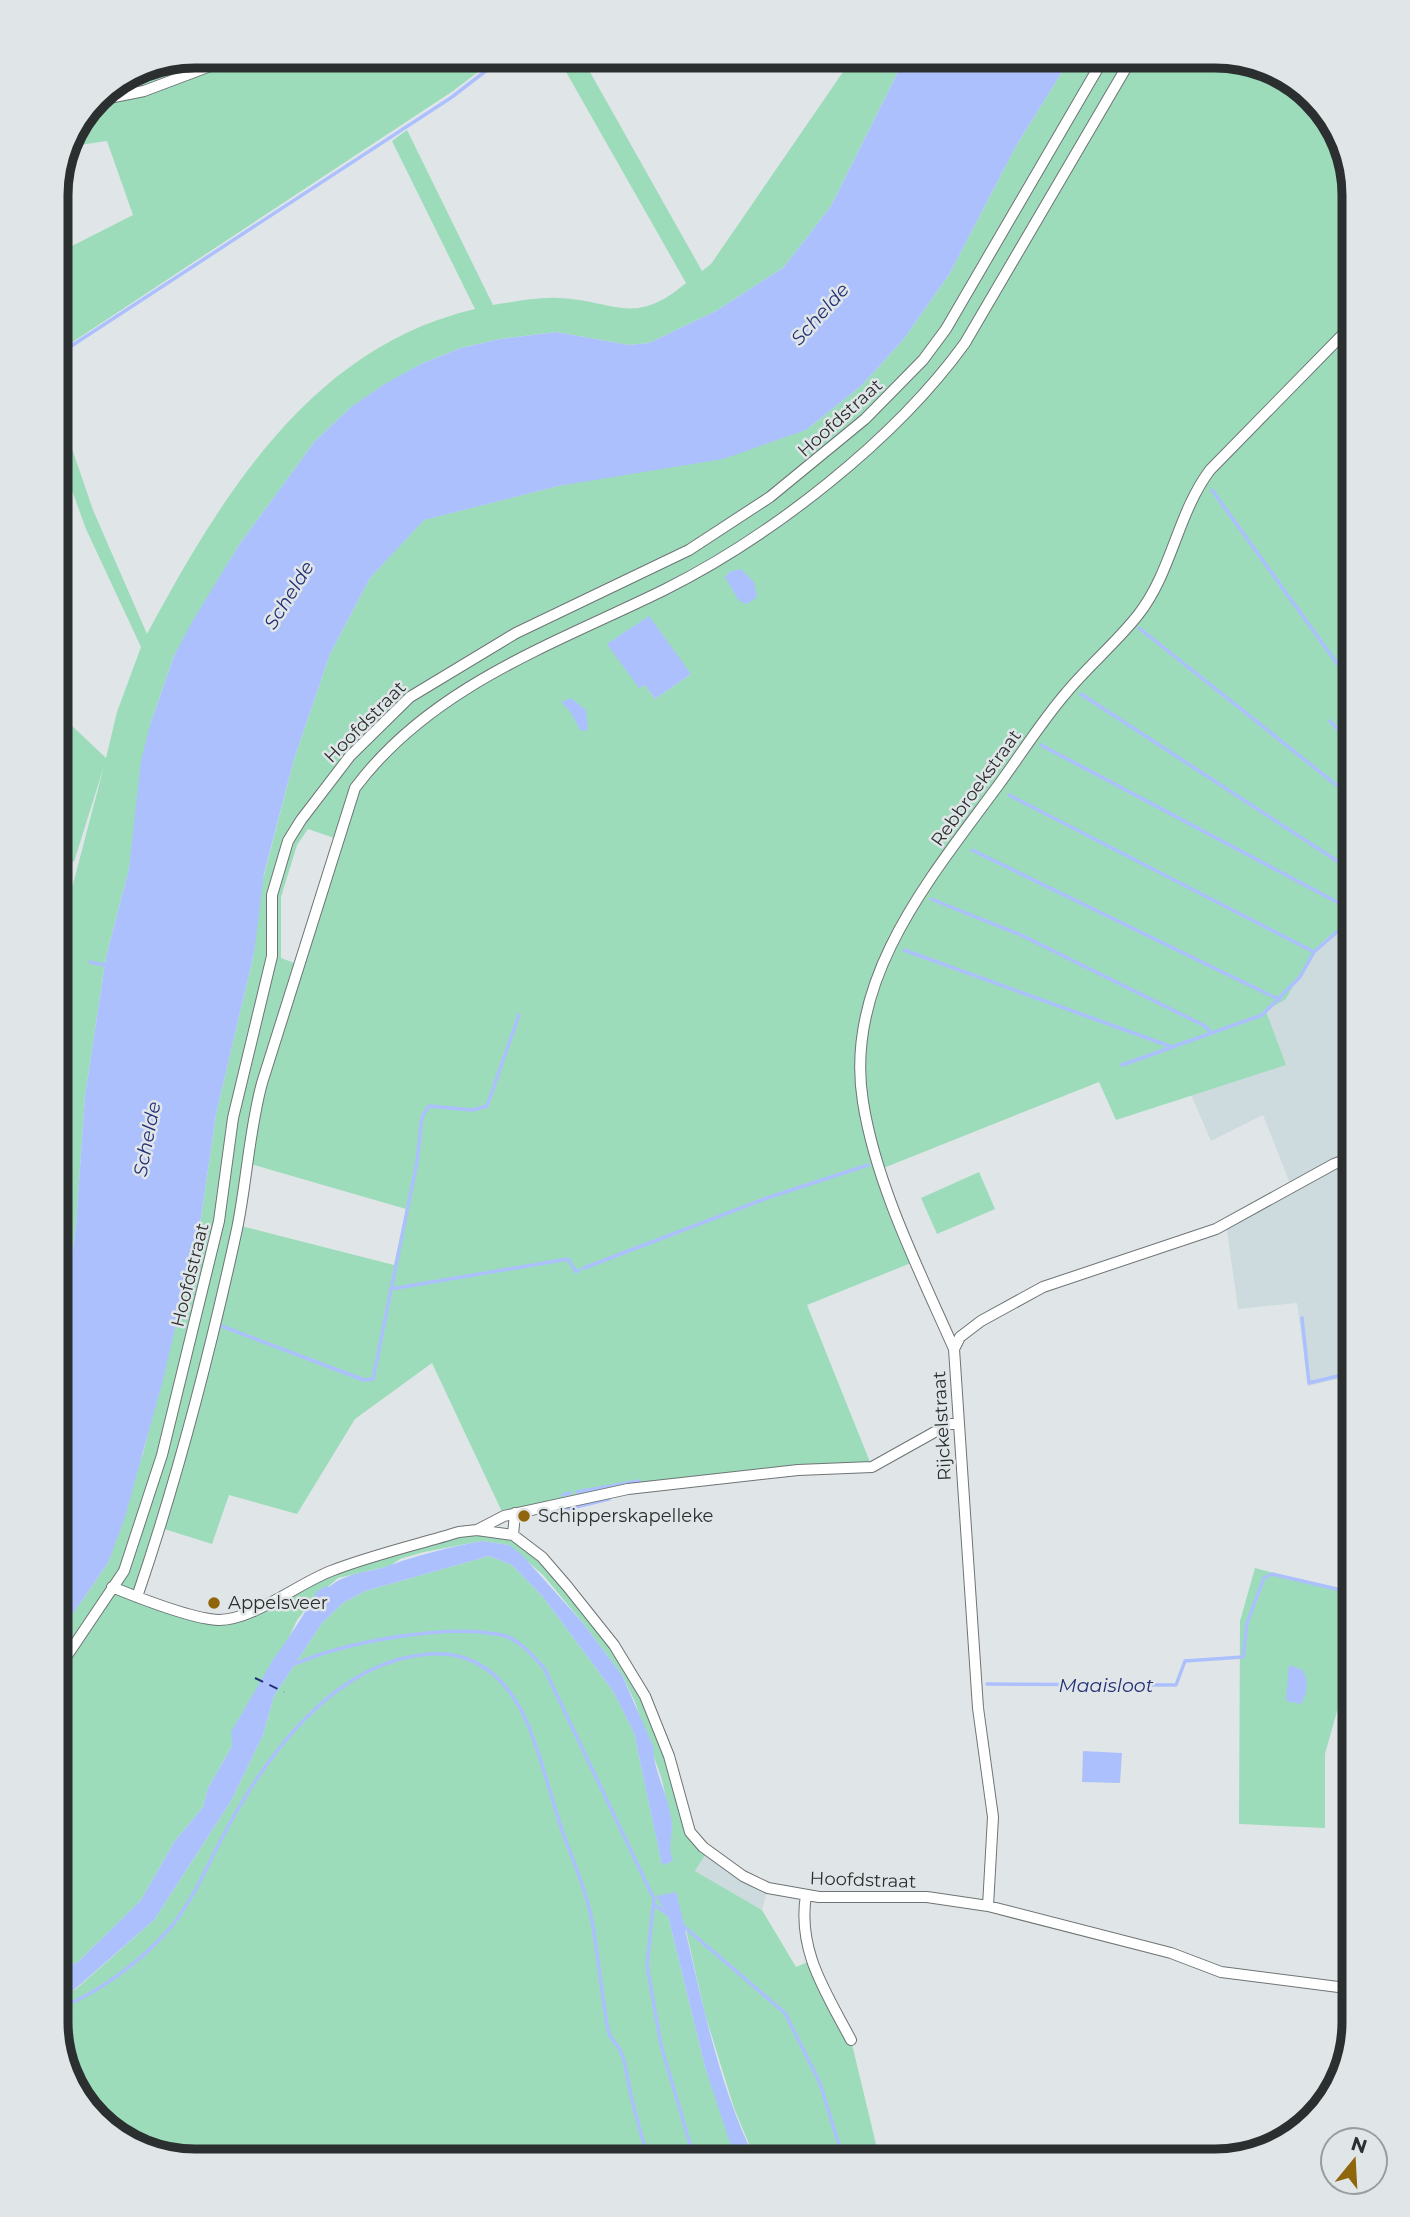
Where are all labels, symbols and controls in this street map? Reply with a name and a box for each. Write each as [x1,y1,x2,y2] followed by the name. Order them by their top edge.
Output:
[786,278,854,350] water label: Schelde
[793,374,887,462] street label: Hoofdstraat
[259,557,319,633] water label: Schelde
[320,677,410,767] street label: Hoofdstraat
[926,725,1026,851] street label: Rebbroekstraat
[128,1099,166,1179] water label: Schelde
[166,1221,214,1329] street label: Hoofdstraat
[928,1370,956,1482] street label: Rijckelstraat
[538,1505,714,1527] place label: Schipperskapelleke
[516,1508,532,1524] marker: Schipperskapelleke
[228,1592,328,1614] place label: Appelsveer
[206,1595,222,1611] marker: Appelsveer
[1059,1674,1154,1697] water label: Maaisloot
[809,1867,917,1893] street label: Hoofdstraat
[1319,2126,1389,2196] north arrow
[1348,2132,1370,2159] text: N

